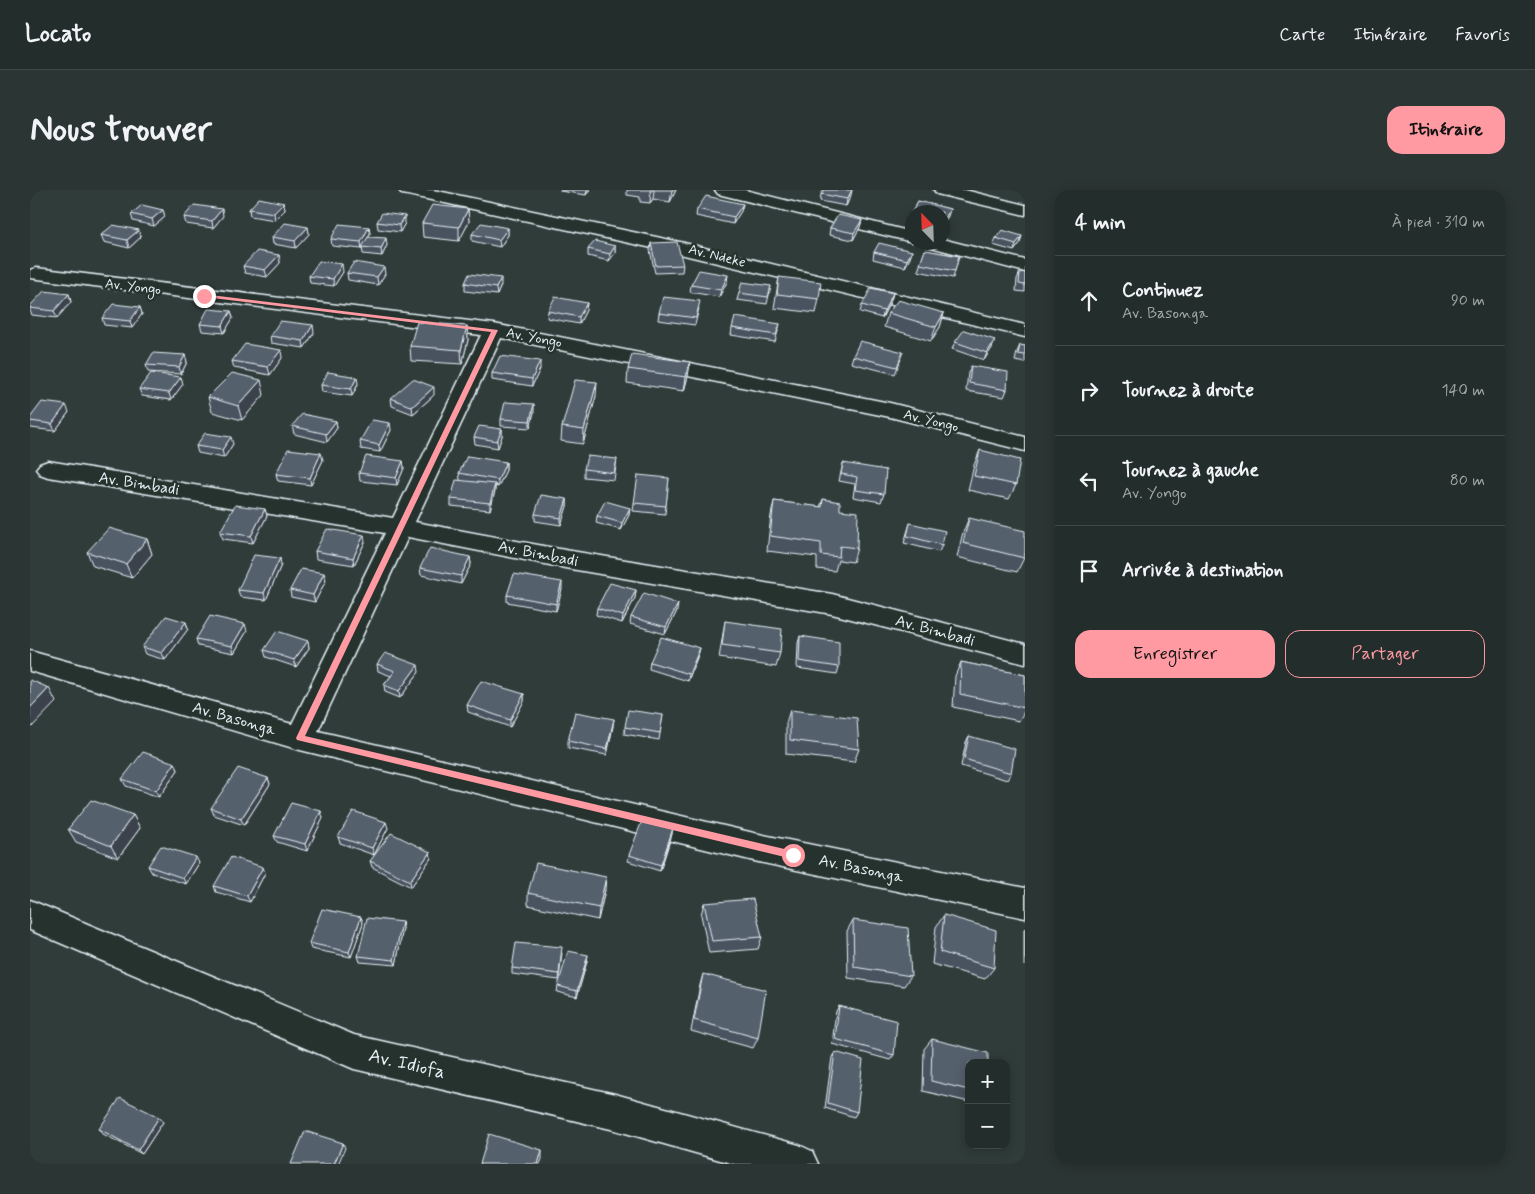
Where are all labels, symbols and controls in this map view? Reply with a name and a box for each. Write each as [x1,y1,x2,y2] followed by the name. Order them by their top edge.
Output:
[25,19,91,50] text: Locato
[1279,23,1325,47] text: Carte
[1353,23,1427,47] text: Itinéraire
[1455,23,1510,47] text: Favoris
[1387,106,1505,154] button: Itinéraire
[30,107,212,153] text: Nous trouver
[905,205,950,250] north arrow
[1075,209,1126,237] text: 4 min
[1392,212,1485,233] text: À pied · 310 m
[687,240,747,272] street label: Av. Ndeke
[104,275,162,300] street label: Av. Yongo
[1122,278,1203,303] text: Continuez
[193,285,216,308] route end
[1075,287,1103,315] icon: ahead
[1451,290,1485,311] text: 90 m
[1122,303,1208,324] text: Av. Basonga
[504,324,564,353] street label: Av. Yongo
[1075,377,1103,405] icon: right
[1122,378,1254,403] text: Tournez à droite
[1441,380,1485,401] text: 140 m
[901,405,961,438] street label: Av. Yongo
[1122,458,1259,483] text: Tournez à gauche
[97,467,181,501] street label: Av. Bimbadi
[1075,467,1103,495] icon: left
[1450,470,1485,491] text: 80 m
[1122,483,1186,504] text: Av. Yongo
[496,536,580,572] street label: Av. Bimbadi
[1075,557,1103,585] icon: arrive
[1122,558,1283,583] text: Arrivée à destination
[893,610,977,652] street label: Av. Bimbadi
[1075,630,1275,678] button: Enregistrer
[1285,630,1485,678] button: Partager
[190,697,279,741] street label: Av. Basonga
[782,844,805,867] route start
[817,850,906,888] street label: Av. Basonga
[366,1043,448,1085] street label: Av. Idiofa
[965,1059,1010,1149] map controls
[965,1059,1010,1104] button: +
[965,1104,1010,1149] button: −

